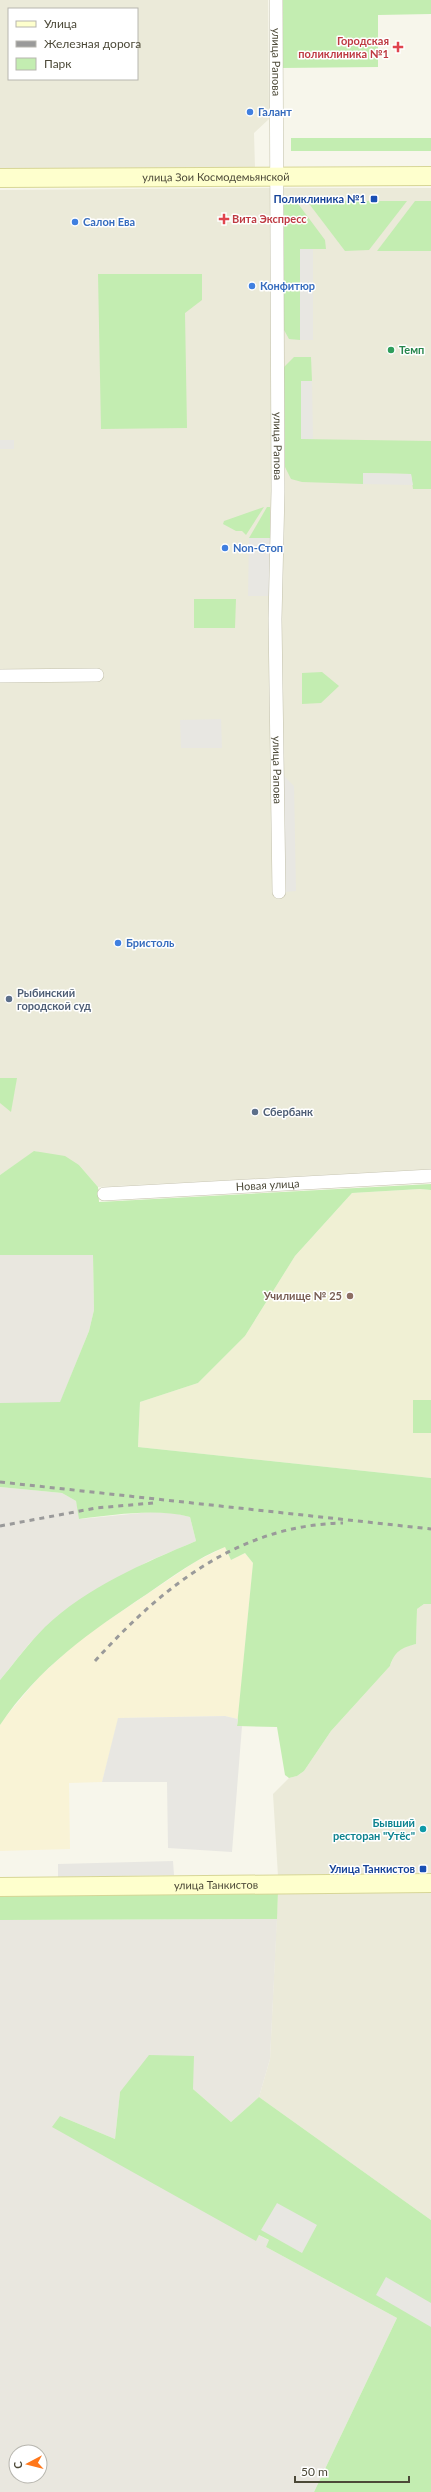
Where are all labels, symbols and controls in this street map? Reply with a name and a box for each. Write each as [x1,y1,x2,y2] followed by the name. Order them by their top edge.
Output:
[8,8,138,80] legend
[44,16,77,31] text: Улица
[270,28,283,96] street label: улица Рапова
[298,34,389,60] place label: Городская поликлиника №1
[44,36,141,51] text: Железная дорога
[392,41,404,53] marker: Городская поликлиника №1
[44,56,72,71] text: Парк
[258,105,292,118] place label: Галант
[245,107,255,117] marker: Галант
[142,170,290,183] street label: улица Зои Космодемьянской
[274,192,366,205] place label: Поликлиника №1
[369,194,379,204] marker: Поликлиника №1
[232,212,307,225] place label: Вита Экспресс
[219,214,229,224] marker: Вита Экспресс
[83,215,135,228] place label: Салон Ева
[70,217,80,227] marker: Салон Ева
[260,279,315,292] place label: Конфитюр
[247,281,257,291] marker: Конфитюр
[399,343,424,356] place label: Темп
[386,345,396,355] marker: Темп
[272,412,285,480] street label: улица Рапова
[233,541,283,554] place label: Non-Стоп
[220,543,230,553] marker: Non-Стоп
[271,736,285,804] street label: улица Рапова
[126,936,175,949] place label: Бристоль
[113,938,123,948] marker: Бристоль
[17,986,91,1012] place label: Рыбинский городской суд
[4,994,14,1004] marker: Рыбинский городской суд
[263,1105,313,1118] place label: Сбербанк
[250,1107,260,1117] marker: Сбербанк
[236,1176,300,1193] street label: Новая улица
[263,1289,342,1302] place label: Училище № 25
[345,1291,355,1301] marker: Училище № 25
[333,1816,415,1842] place label: Бывший ресторан "Утёс"
[418,1824,428,1834] marker: Бывший ресторан "Утёс"
[328,1862,415,1875] place label: Улица Танкистов
[418,1864,428,1874] marker: Улица Танкистов
[174,1878,258,1891] street label: улица Танкистов
[8,2444,48,2484] north arrow
[295,2458,409,2484] scale bar
[11,2460,24,2470] text: С
[301,2464,328,2479] text: 50 m

